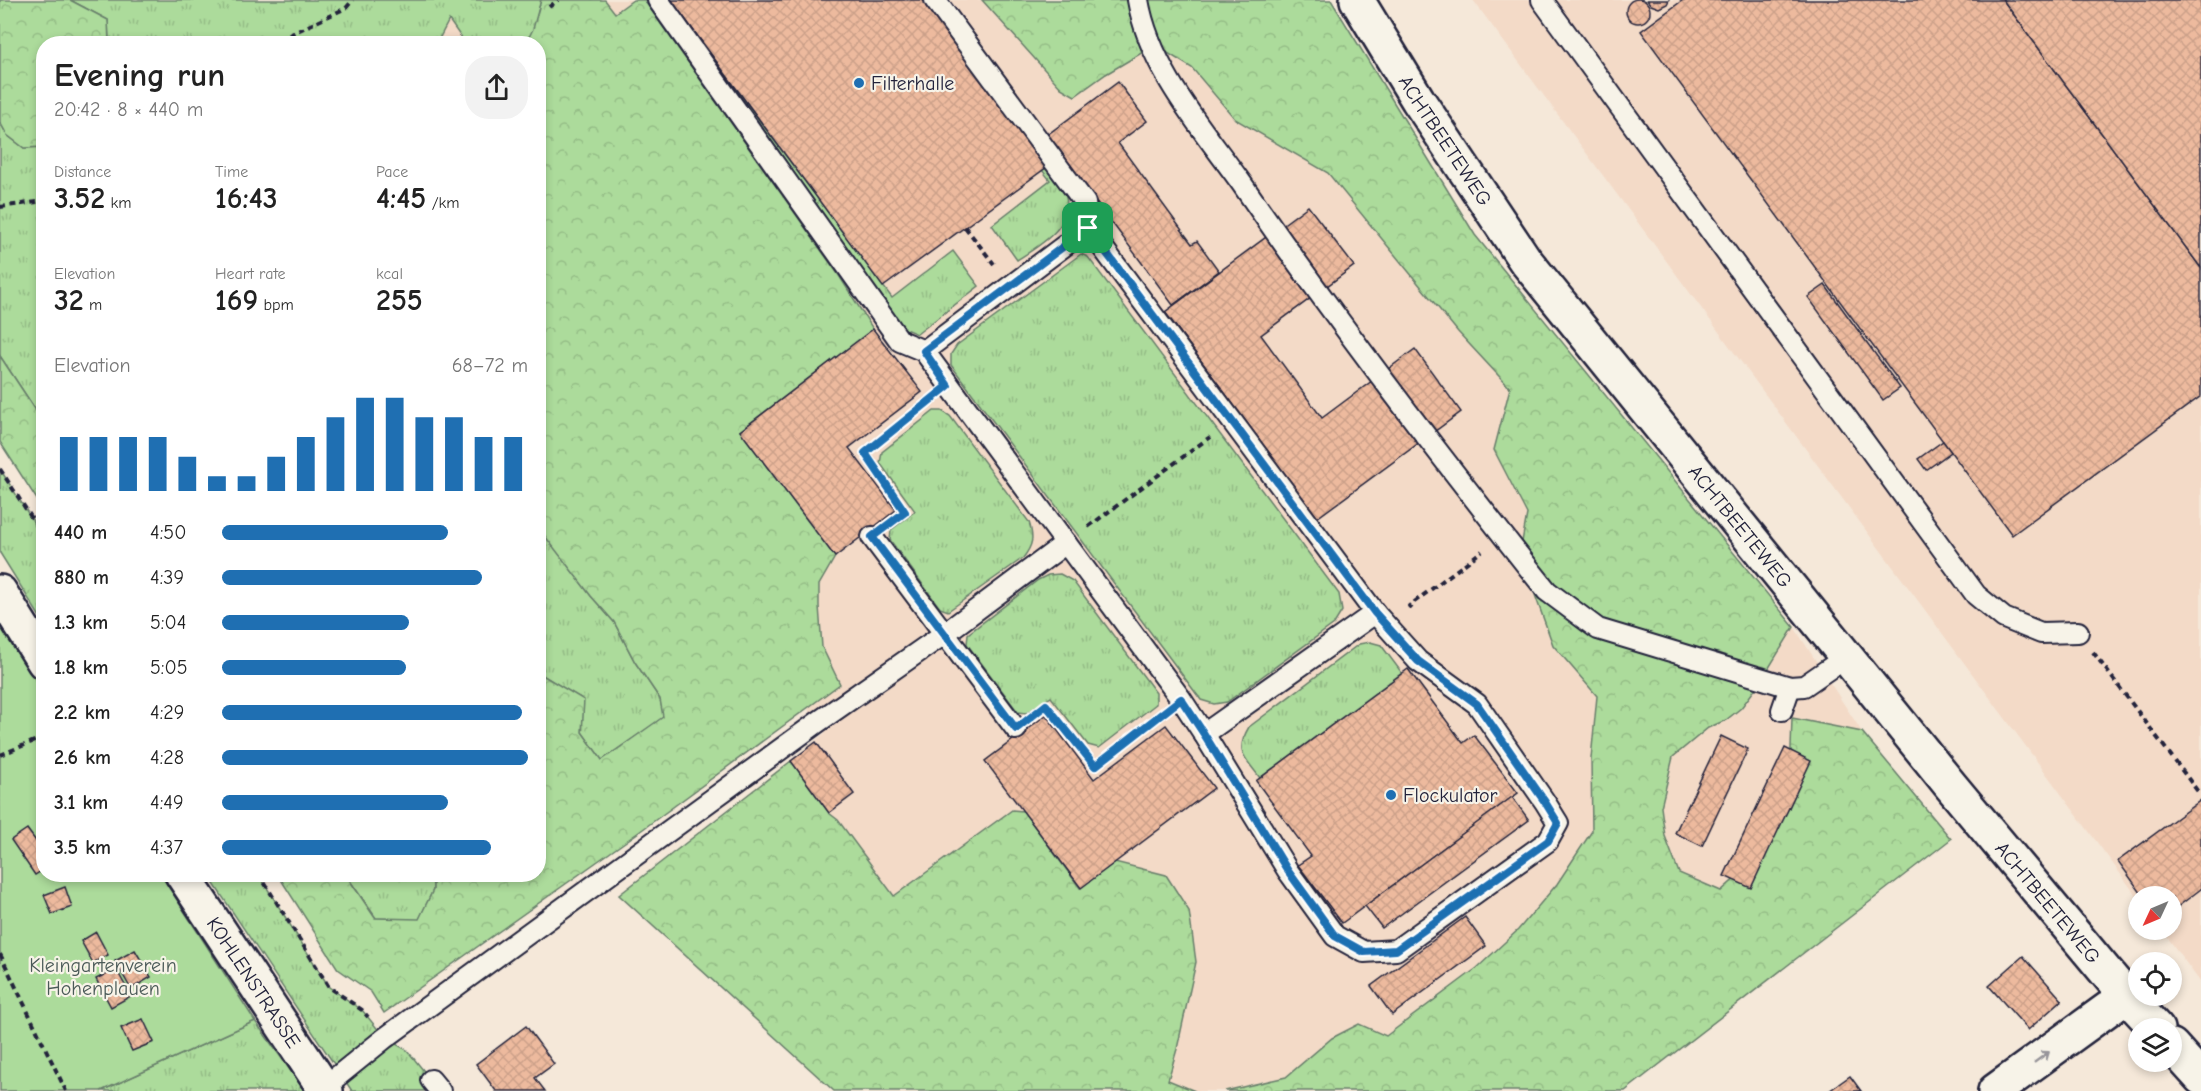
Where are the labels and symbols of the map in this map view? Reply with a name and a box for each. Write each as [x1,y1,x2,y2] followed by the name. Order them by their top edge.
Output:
[1394,71,1496,210] street label: ACHTBEETEWEG
[871,72,954,95] place label: Filterhalle
[852,76,866,90] marker: Filterhalle
[1062,202,1113,253] pin
[1684,460,1797,592] street label: ACHTBEETEWEG
[1403,784,1497,807] place label: Flockulator
[1384,788,1398,802] marker: Flockulator
[1990,837,2105,968] street label: ACHTBEETEWEG
[2128,886,2182,940] north arrow
[202,913,305,1052] street label: KOHLENSTRASSE
[29,954,177,1000] park label: Kleingartenverein Hohenplauen
[2034,1050,2050,1063] one-way arrow

